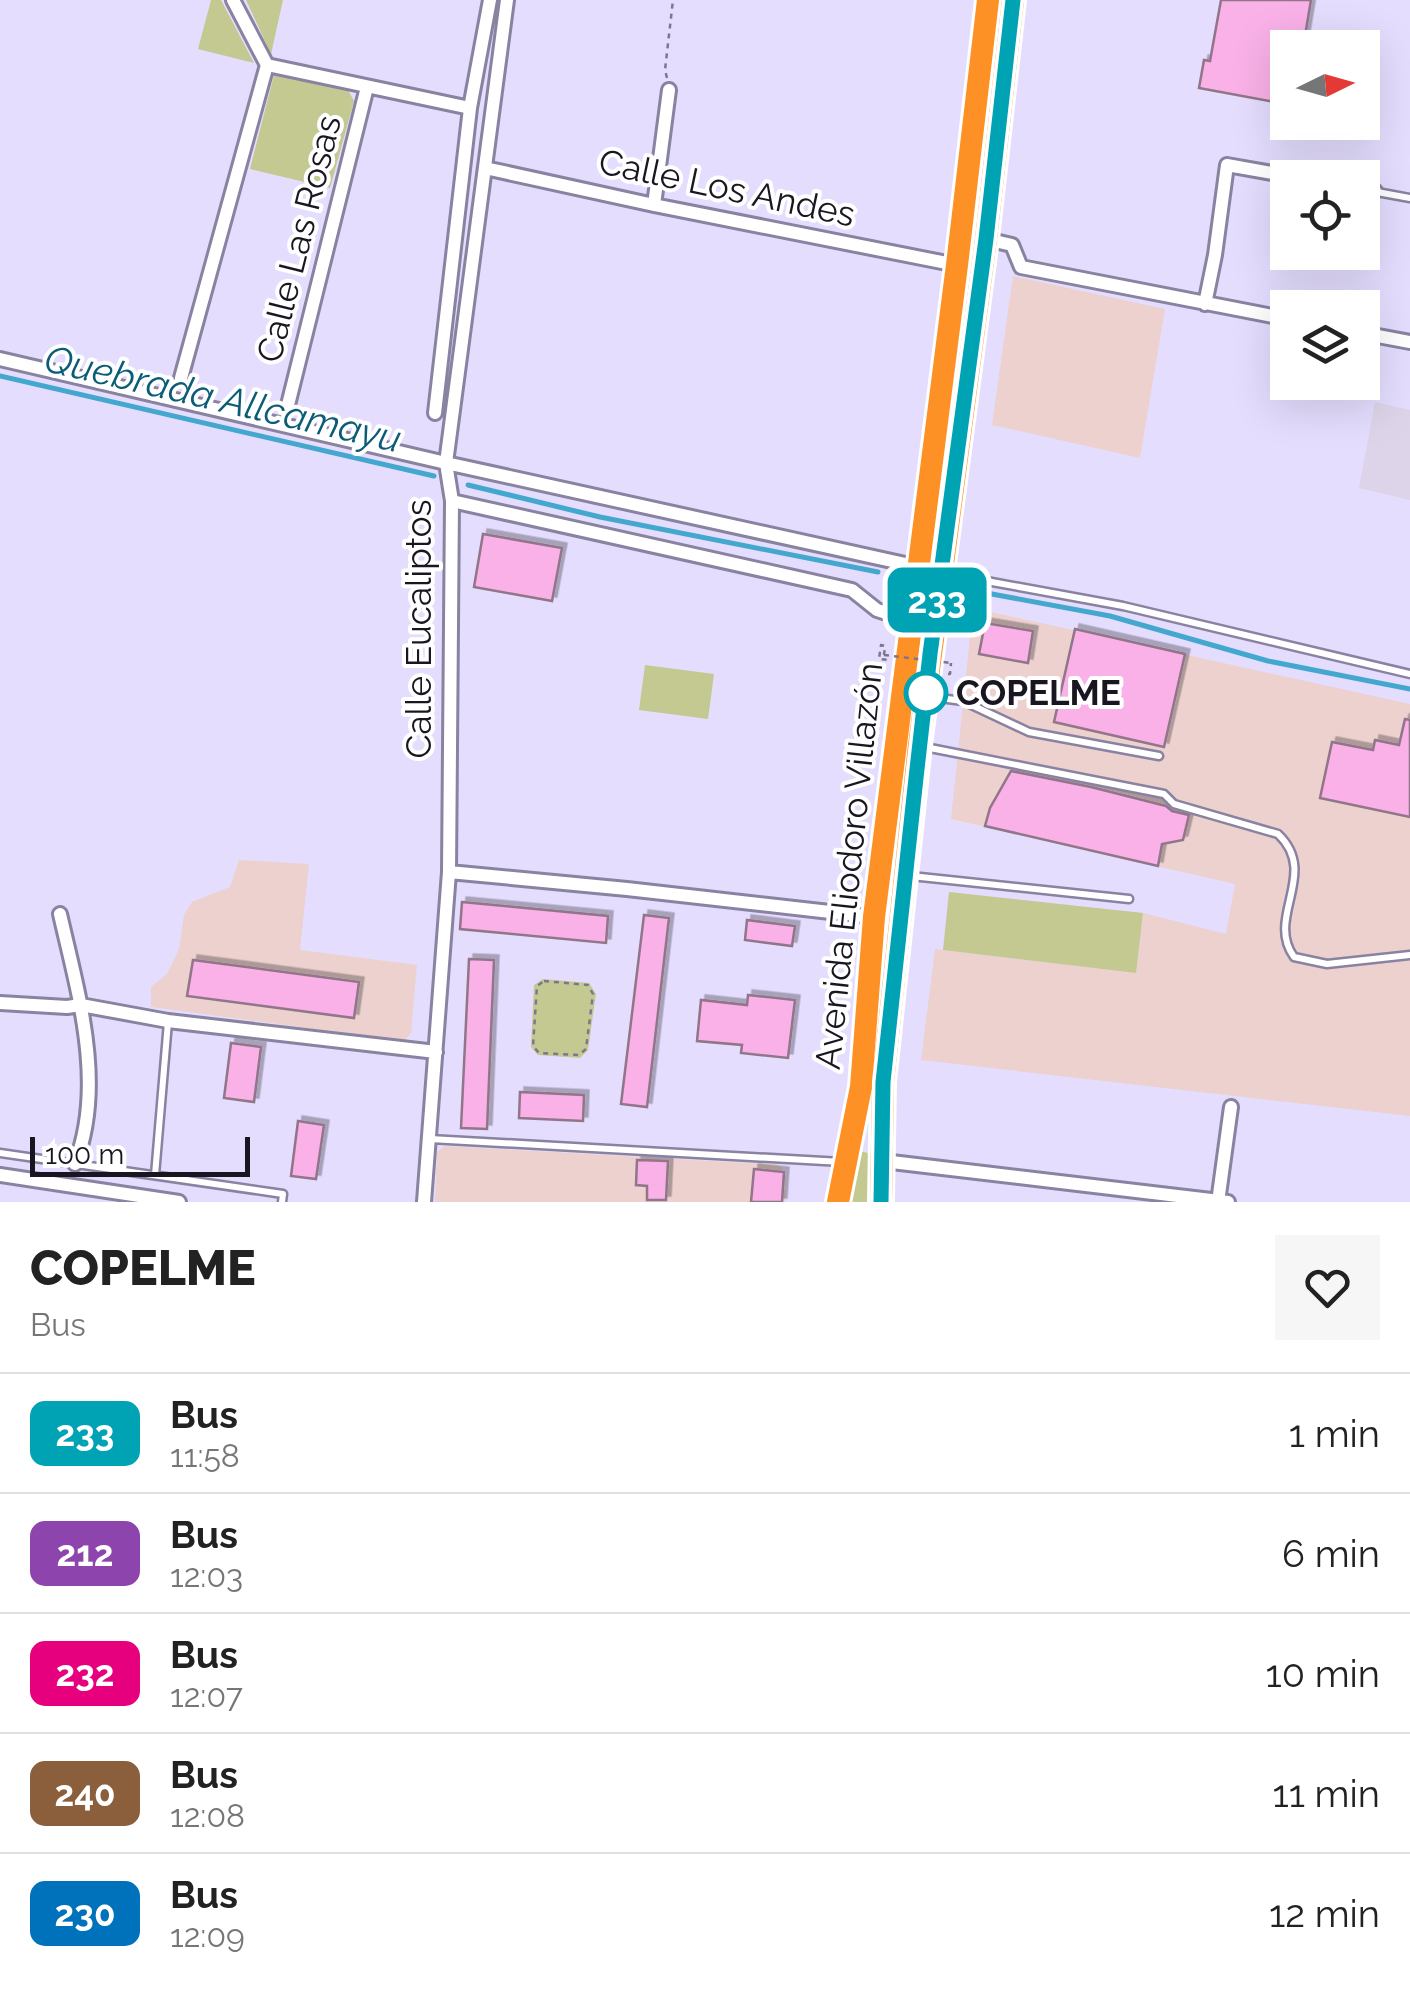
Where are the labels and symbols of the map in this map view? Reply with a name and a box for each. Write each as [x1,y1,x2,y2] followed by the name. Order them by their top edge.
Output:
[1270,30,1380,140] north arrow
[248,111,349,367] street label: Calle Las Rosas
[595,140,859,235] street label: Calle Los Andes
[41,336,406,461] water label: Quebrada Allcamayu
[398,499,439,759] street label: Calle Eucaliptos
[880,568,994,632] line badge: 233
[807,661,890,1071] street label: Avenida Eliodoro Villazón
[905,672,947,714] marker: COPELME
[956,672,1121,713] place label: COPELME
[30,1132,250,1176] scale bar

